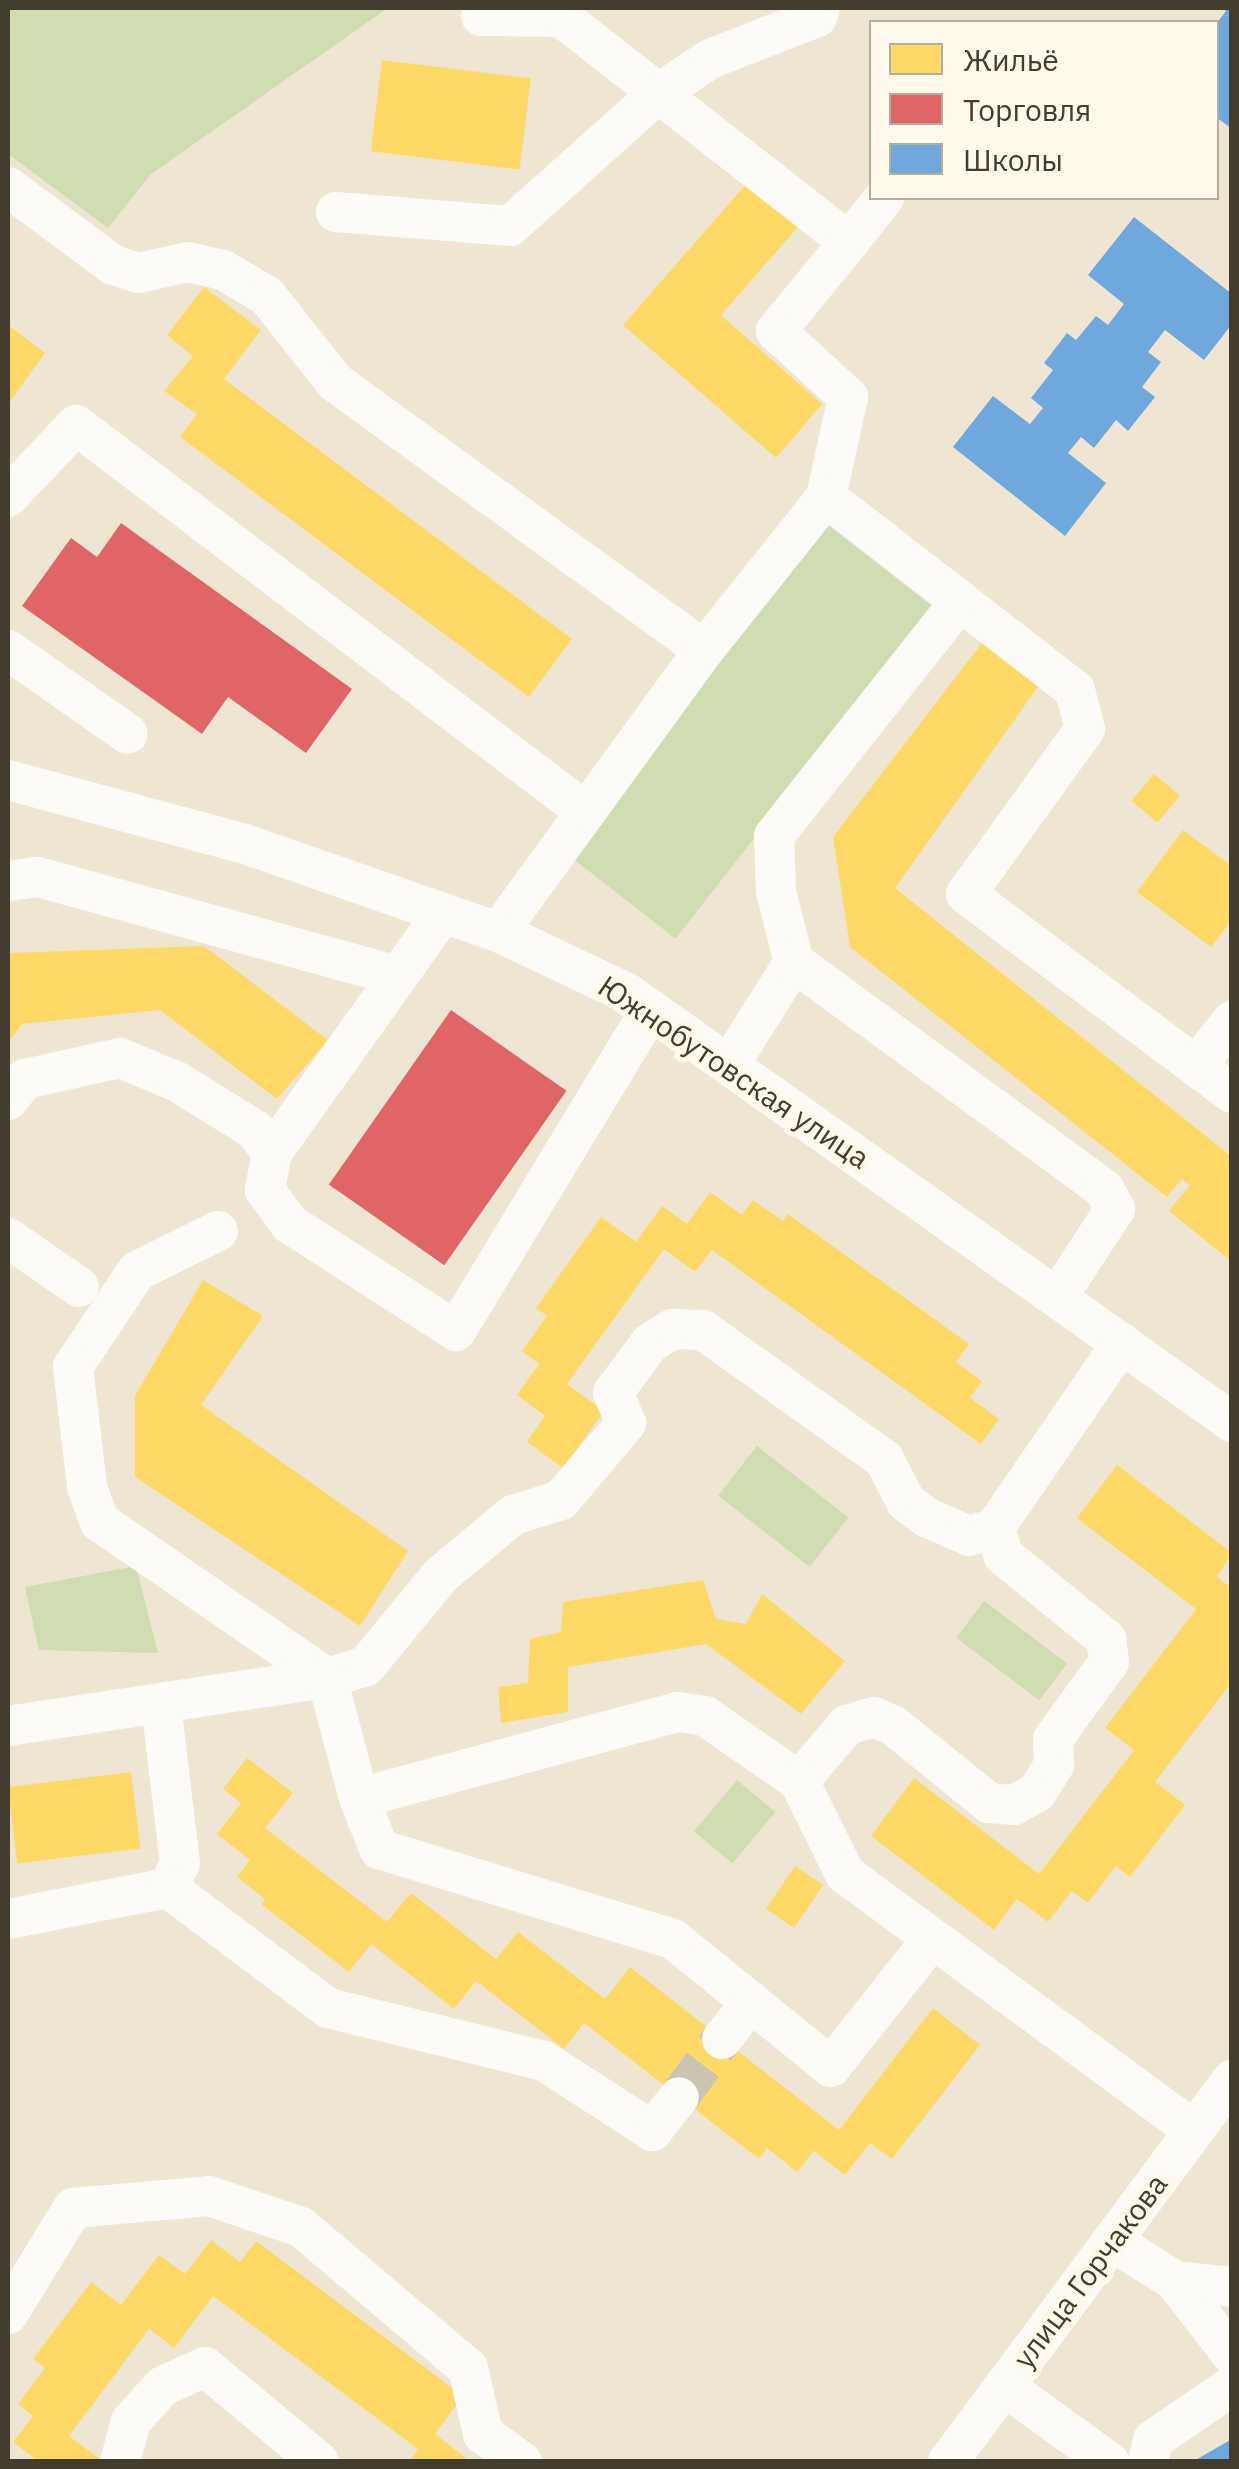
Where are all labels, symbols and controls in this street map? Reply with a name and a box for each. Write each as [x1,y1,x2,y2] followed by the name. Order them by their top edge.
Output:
[869,20,1219,200] legend
[963,40,1059,79] text: Жильё
[963,90,1091,129] text: Торговля
[963,140,1063,179] text: Школы
[592,968,876,1176] street label: Южнобутовская улица
[1005,2167,1175,2375] street label: улица Горчакова

